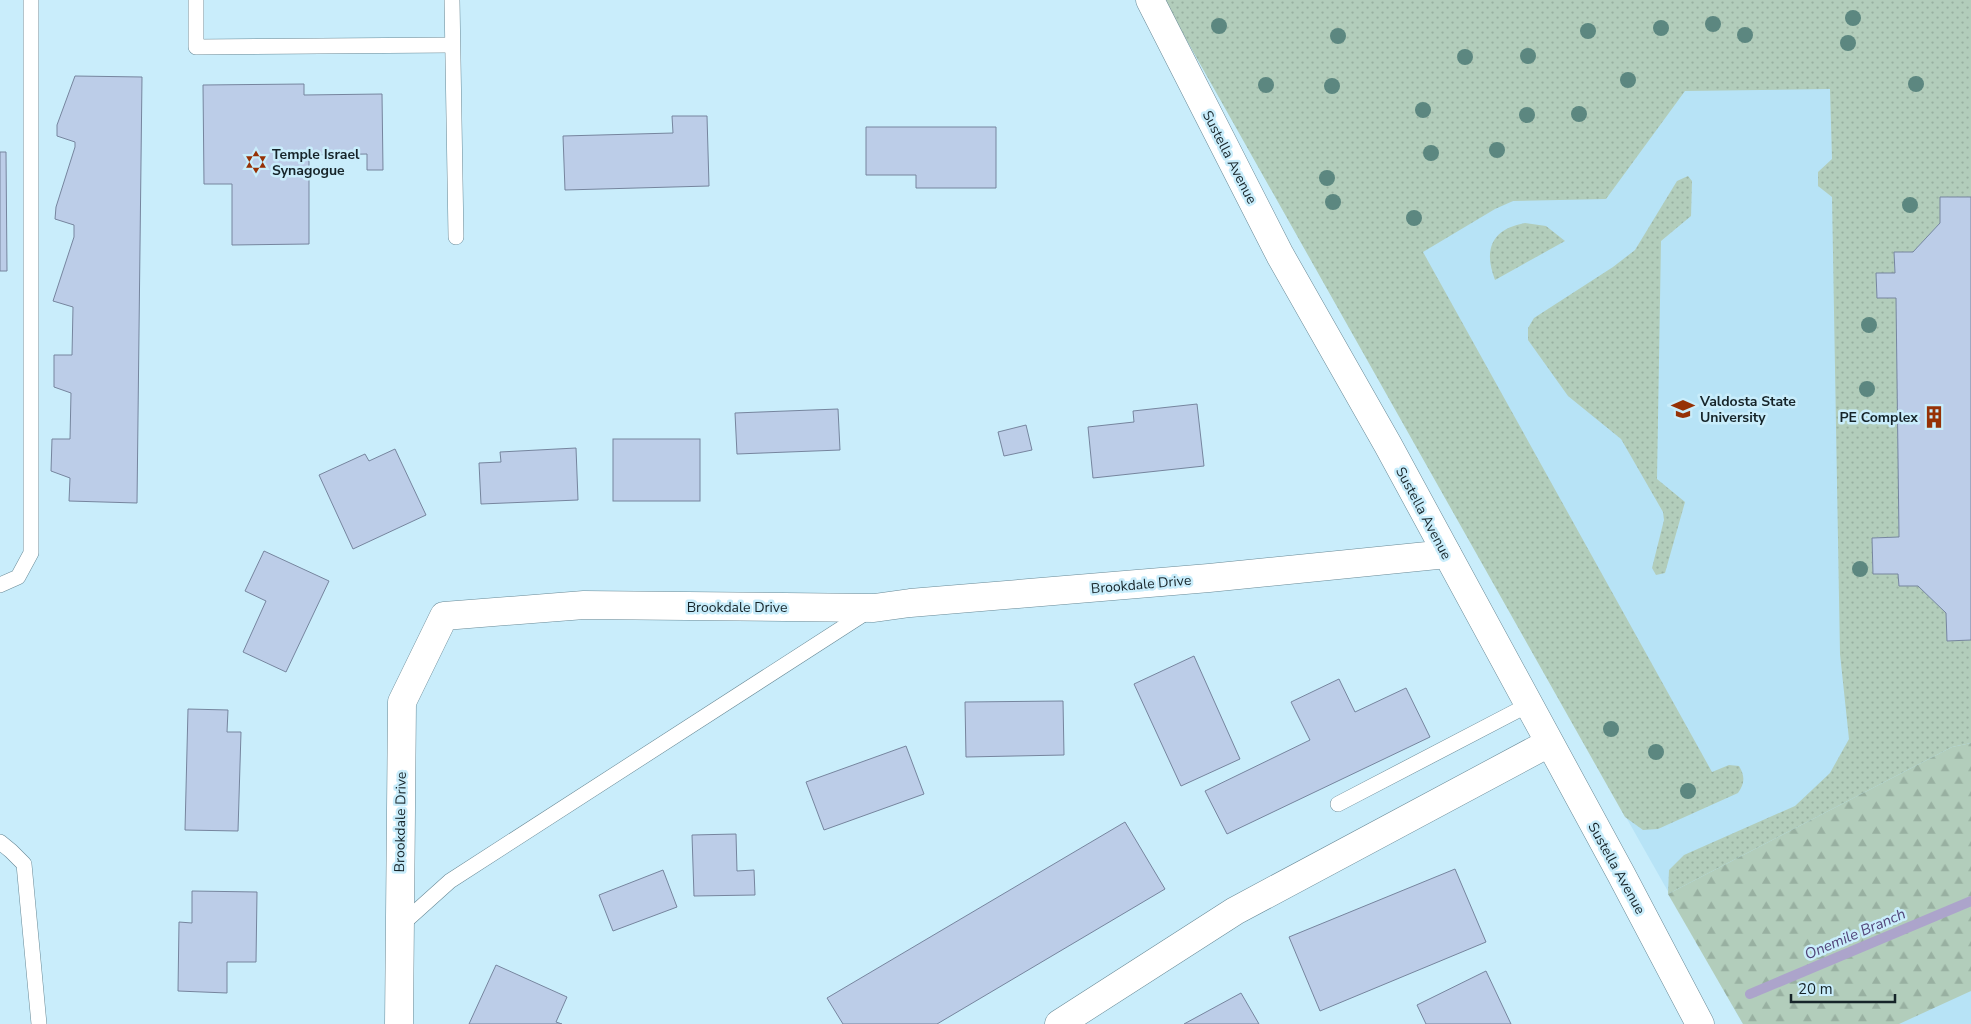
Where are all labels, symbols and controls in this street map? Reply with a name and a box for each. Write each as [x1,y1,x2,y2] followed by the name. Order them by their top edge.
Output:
[1198,107,1261,207] street label: Sustella Avenue
[272,145,360,180] place label: Temple Israel Synagogue
[243,149,269,175] synagogue icon: Temple Israel Synagogue
[1699,392,1796,427] place label: Valdosta State University
[1670,396,1696,422] school or university icon: Valdosta State University
[1921,404,1947,430] building icon: PE Complex
[1839,408,1918,427] place label: PE Complex
[1391,464,1456,563] street label: Sustella Avenue
[1090,571,1192,598] street label: Brookdale Drive
[687,598,787,617] street label: Brookdale Drive
[390,772,411,873] street label: Brookdale Drive
[1583,819,1650,918] street label: Sustella Avenue
[1801,904,1909,964] water label: Onemile Branch
[1791,972,1895,1004] scale bar
[1798,979,1833,999] text: 20 m

